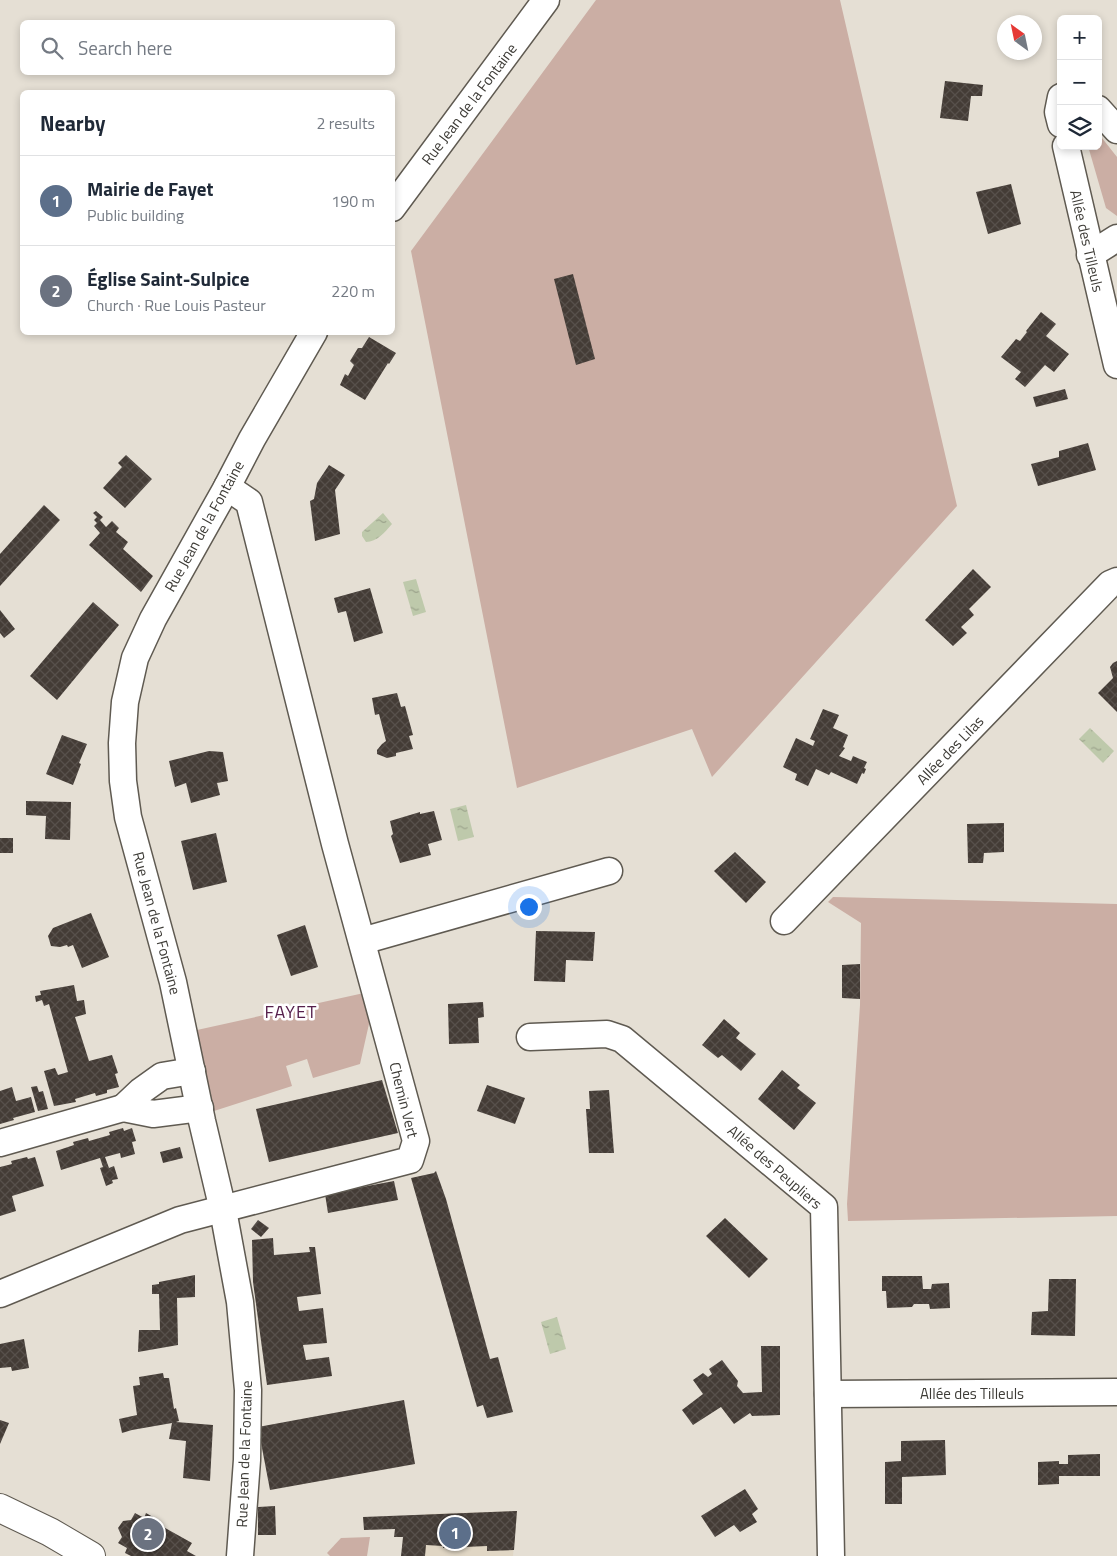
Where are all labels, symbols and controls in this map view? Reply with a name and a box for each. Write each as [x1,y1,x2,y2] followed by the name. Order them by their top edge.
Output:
[997,15,1042,60] north arrow
[1057,15,1102,150] map controls
[1057,15,1102,60] button: +
[20,20,395,75] search box
[78,33,172,62] text: Search here
[38,34,66,62] icon: search
[416,38,522,170] street label: Rue Jean de la Fontaine
[1057,60,1102,105] button: −
[1057,105,1102,150] button: layers
[40,107,105,139] text: Nearby
[316,111,375,135] text: 2 results
[87,174,213,203] text: Mairie de Fayet
[1064,188,1110,294] street label: Allée des Tilleuls
[52,189,60,213] text: 1
[331,189,375,213] text: 190 m
[87,203,184,227] text: Public building
[87,264,249,293] text: Église Saint-Sulpice
[52,279,60,303] text: 2
[331,279,375,303] text: 220 m
[87,293,266,317] text: Church · Rue Louis Pasteur
[158,456,250,596] street label: Rue Jean de la Fontaine
[911,710,989,790] street label: Allée des Lilas
[127,849,187,997] street label: Rue Jean de la Fontaine
[516,894,542,920] your location
[265,998,317,1025] district label: FAYET
[383,1060,425,1141] street label: Chemin Vert
[723,1119,827,1215] street label: Allée des Peupliers
[230,1380,258,1528] street label: Rue Jean de la Fontaine
[920,1382,1024,1405] street label: Allée des Tilleuls
[439,1514,471,1552] pin: 1
[132,1515,164,1553] pin: 2

